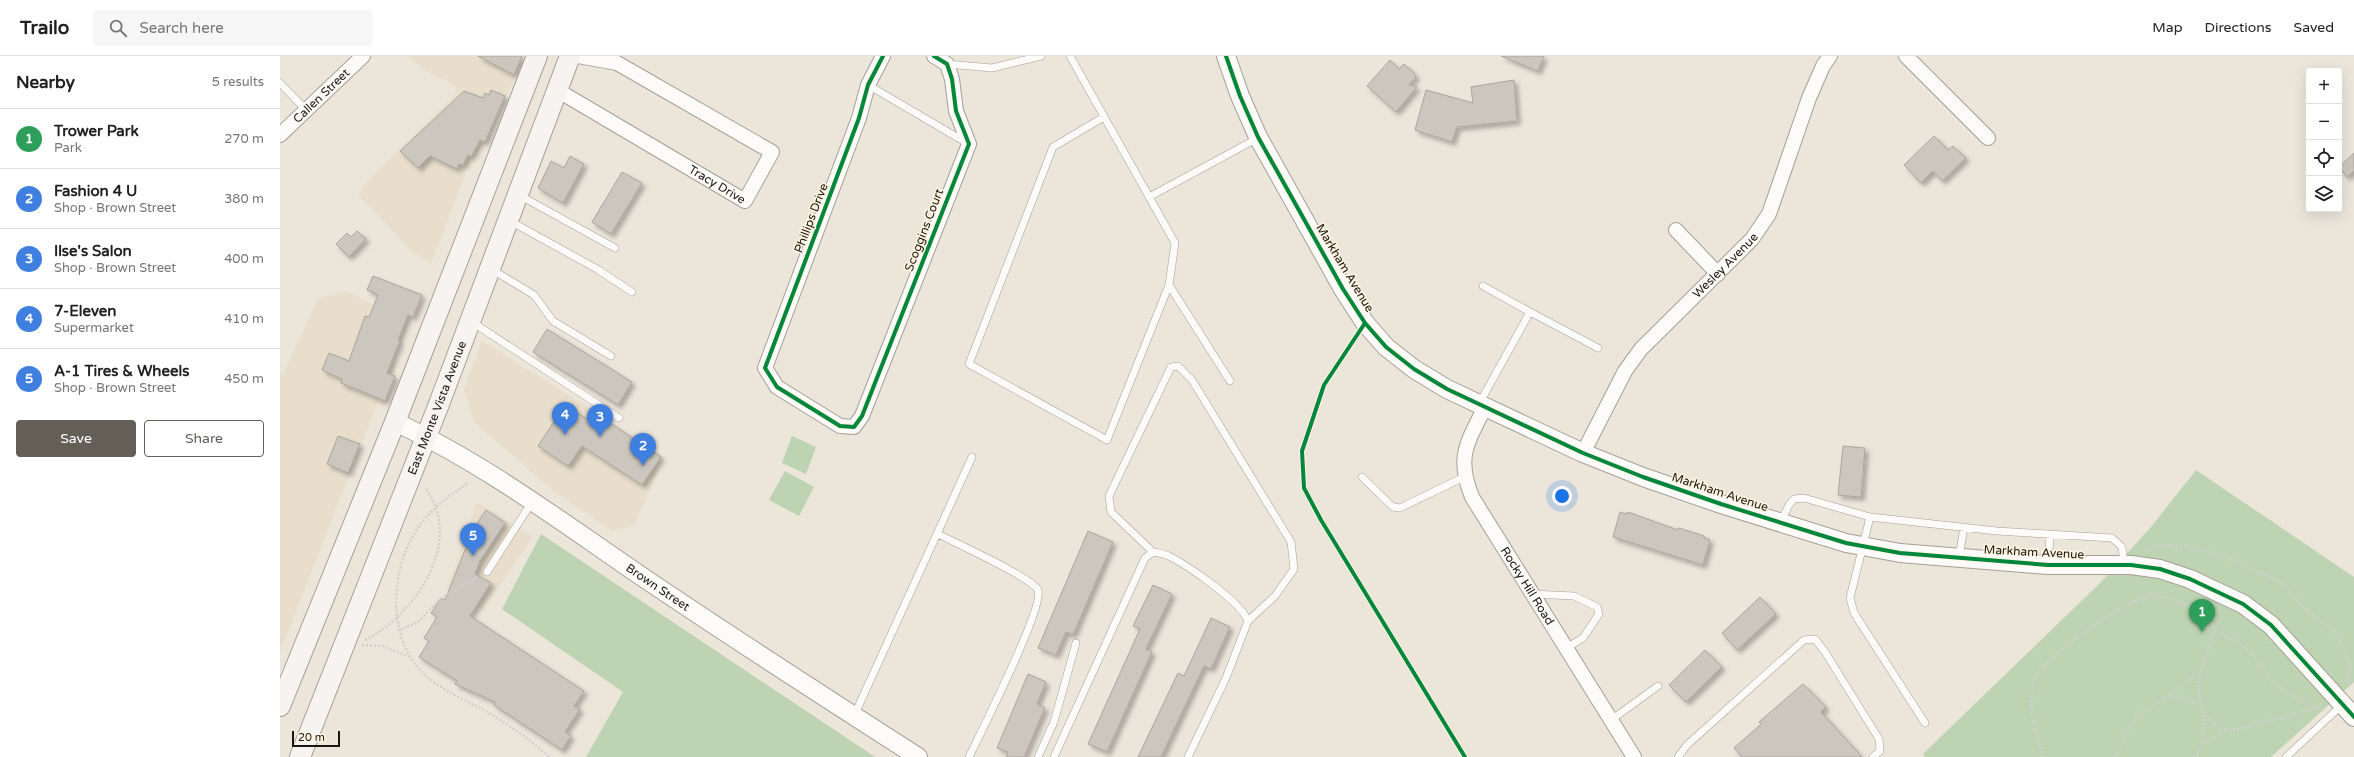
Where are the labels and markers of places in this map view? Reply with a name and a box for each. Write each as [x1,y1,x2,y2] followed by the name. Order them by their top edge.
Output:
[552,402,578,435] pin: 4
[587,404,613,437] pin: 3
[630,433,656,466] pin: 2
[460,523,486,556] pin: 5
[2189,599,2215,632] pin: 1

